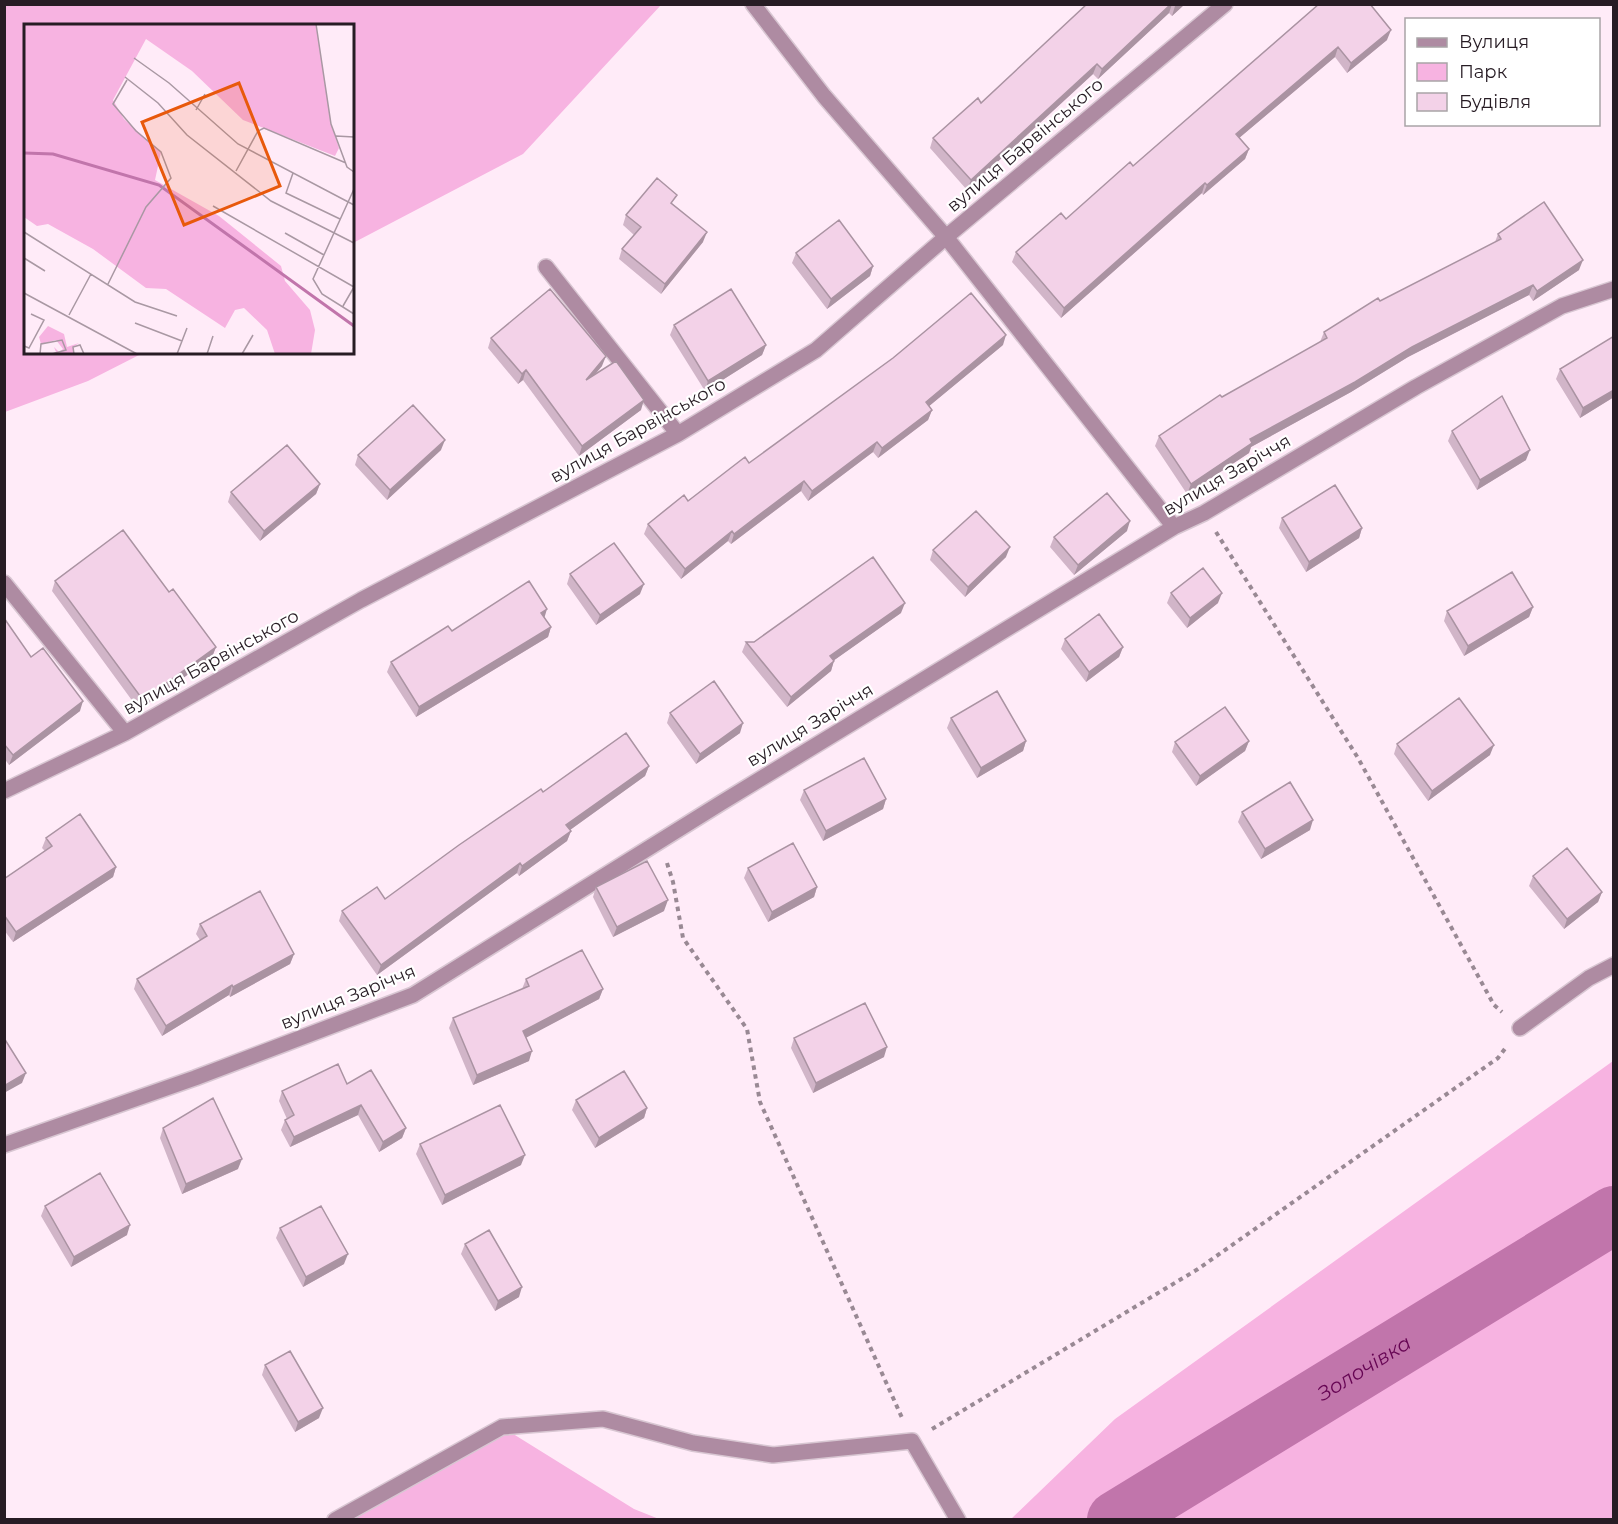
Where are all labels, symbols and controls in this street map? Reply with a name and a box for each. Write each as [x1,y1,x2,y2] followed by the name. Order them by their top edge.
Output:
[1405,18,1600,126] legend
[24,24,354,354] inset map
[1459,31,1529,53] text: Вулиця
[1459,61,1508,83] text: Парк
[942,73,1108,217] street label: вулиця Барвінського
[1459,91,1531,113] text: Будівля
[546,372,730,488] street label: вулиця Барвінського
[1159,430,1295,520] street label: вулиця Заріччя
[119,604,303,720] street label: вулиця Барвінського
[743,679,877,771] street label: вулиця Заріччя
[277,960,419,1034] street label: вулиця Заріччя
[1312,1330,1415,1406] water label: Золочівка

